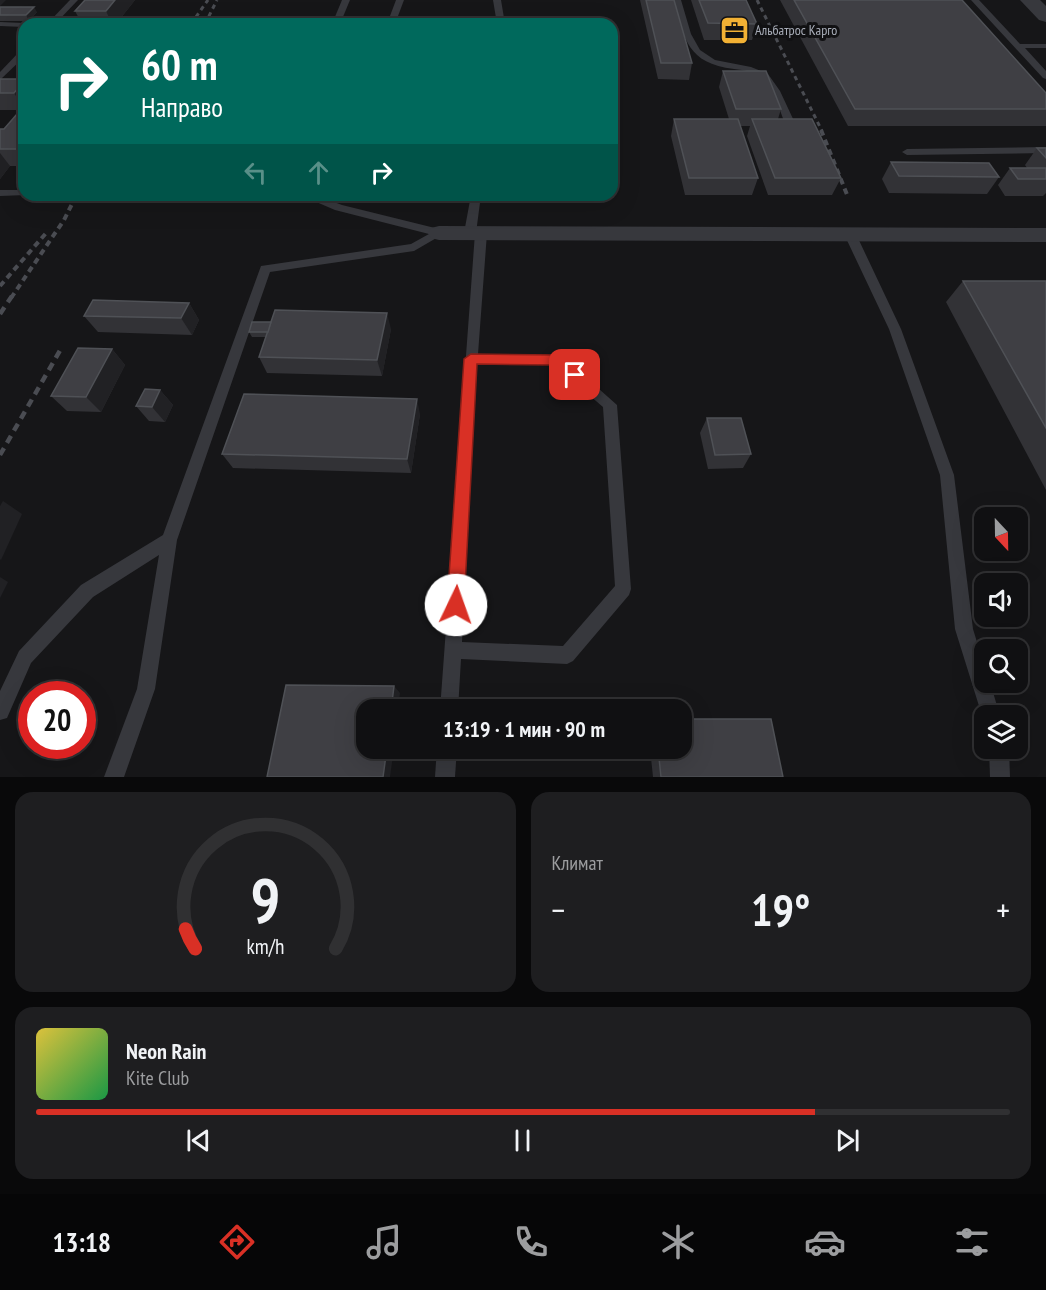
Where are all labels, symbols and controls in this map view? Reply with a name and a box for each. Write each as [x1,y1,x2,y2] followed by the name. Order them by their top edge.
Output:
[718,14,750,46] office icon: Альбатрос Карго
[755,21,837,39] place label: Альбатрос Карго
[141,37,218,92] text: 60 m
[42,42,120,120] icon: right
[141,90,223,124] text: Направо
[239,156,272,189] icon: left
[302,156,335,189] icon: ahead
[365,156,398,189] icon: right
[549,349,600,400] pin
[558,358,591,391] icon: arrive
[974,507,1028,561] north arrow
[974,507,1028,759] map controls
[424,573,488,637] position arrow
[974,573,1028,627] button: sound
[974,639,1028,693] button: search
[18,681,96,759] speed limit sign: 20
[974,705,1028,759] button: layers
[443,715,605,743] text: 13:19 · 1 мин · 90 m
[552,850,603,876] text: Климат
[250,859,280,940] text: 9
[751,880,810,938] text: 19°
[552,888,565,931] text: −
[996,888,1010,931] text: +
[246,932,284,960] text: km/h
[126,1037,206,1065] text: Neon Rain
[126,1065,189,1091] text: Kite Club
[182,1124,215,1157] icon: previous
[506,1124,539,1157] icon: pause
[831,1124,864,1157] icon: next
[216,1221,258,1263] icon: directions
[363,1221,405,1263] icon: music
[510,1221,552,1263] icon: phone
[657,1221,699,1263] icon: climate
[804,1221,846,1263] icon: car
[951,1221,993,1263] icon: filters
[53,1225,111,1259] text: 13:18

